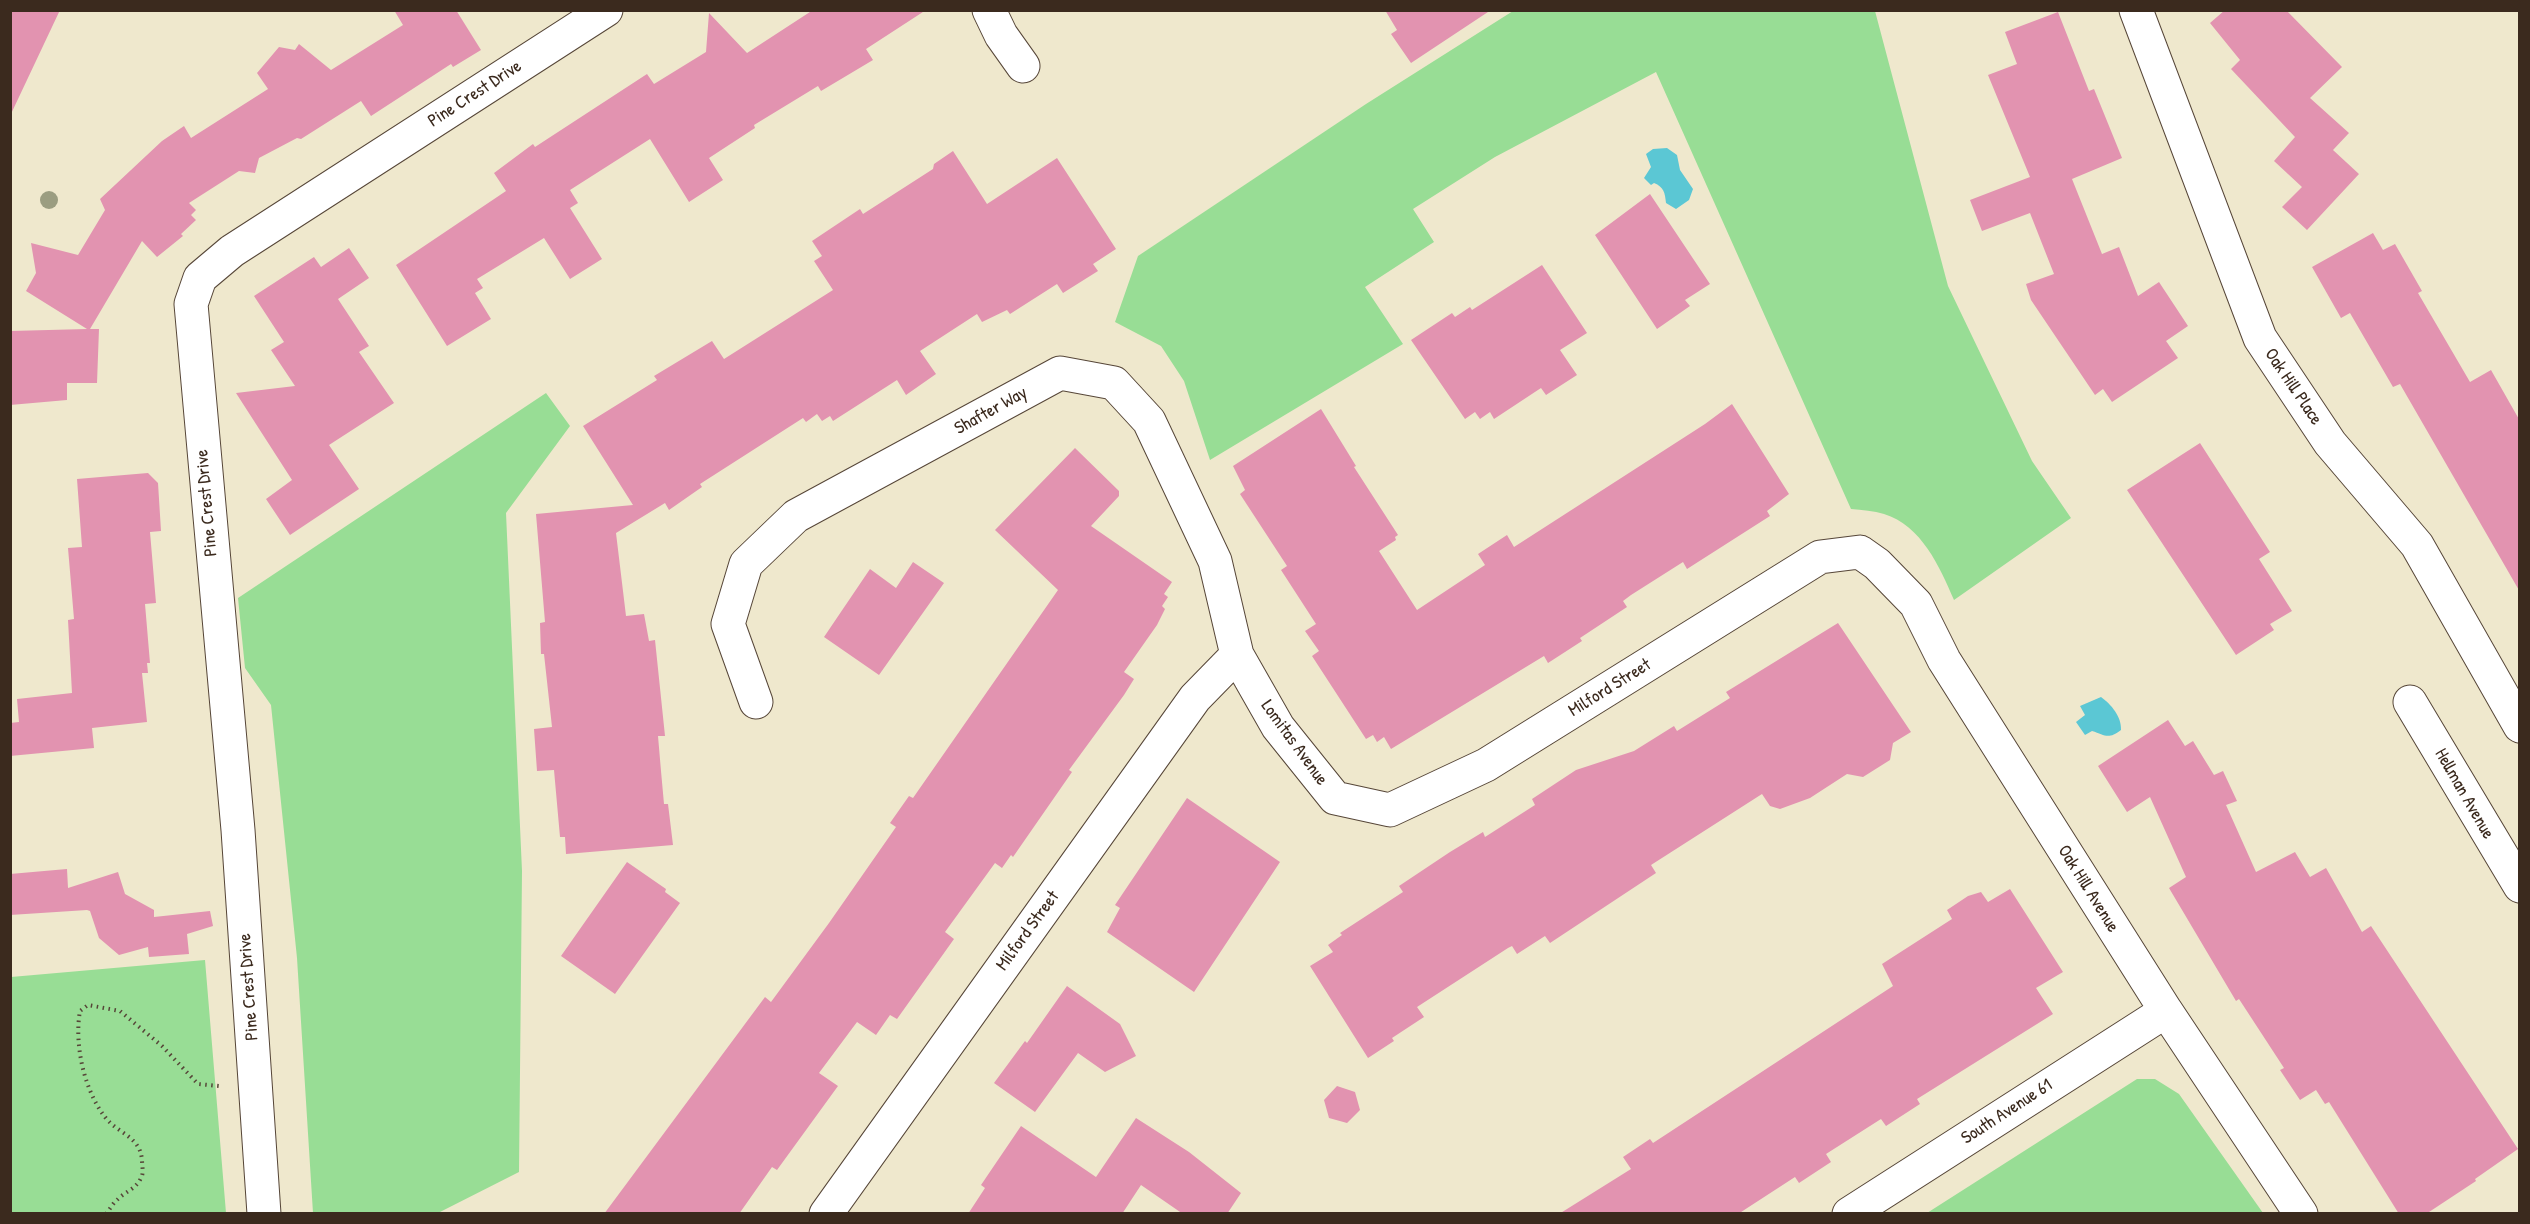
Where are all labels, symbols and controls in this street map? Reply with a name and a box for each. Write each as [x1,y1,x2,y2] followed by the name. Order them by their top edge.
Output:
[424,56,526,132] street label: Pine Crest Drive
[2260,345,2326,429] street label: Oak Hill Place
[951,382,1031,440] street label: Shafter Way
[192,449,222,557] street label: Pine Crest Drive
[1565,654,1655,722] street label: Milford Street
[1256,696,1332,790] street label: Lomitas Avenue
[2430,745,2498,843] street label: Hellman Avenue
[2053,841,2123,937] street label: Oak Hill Avenue
[992,887,1064,975] street label: Milford Street
[234,933,264,1041] street label: Pine Crest Drive
[1957,1075,2057,1149] street label: South Avenue 61

